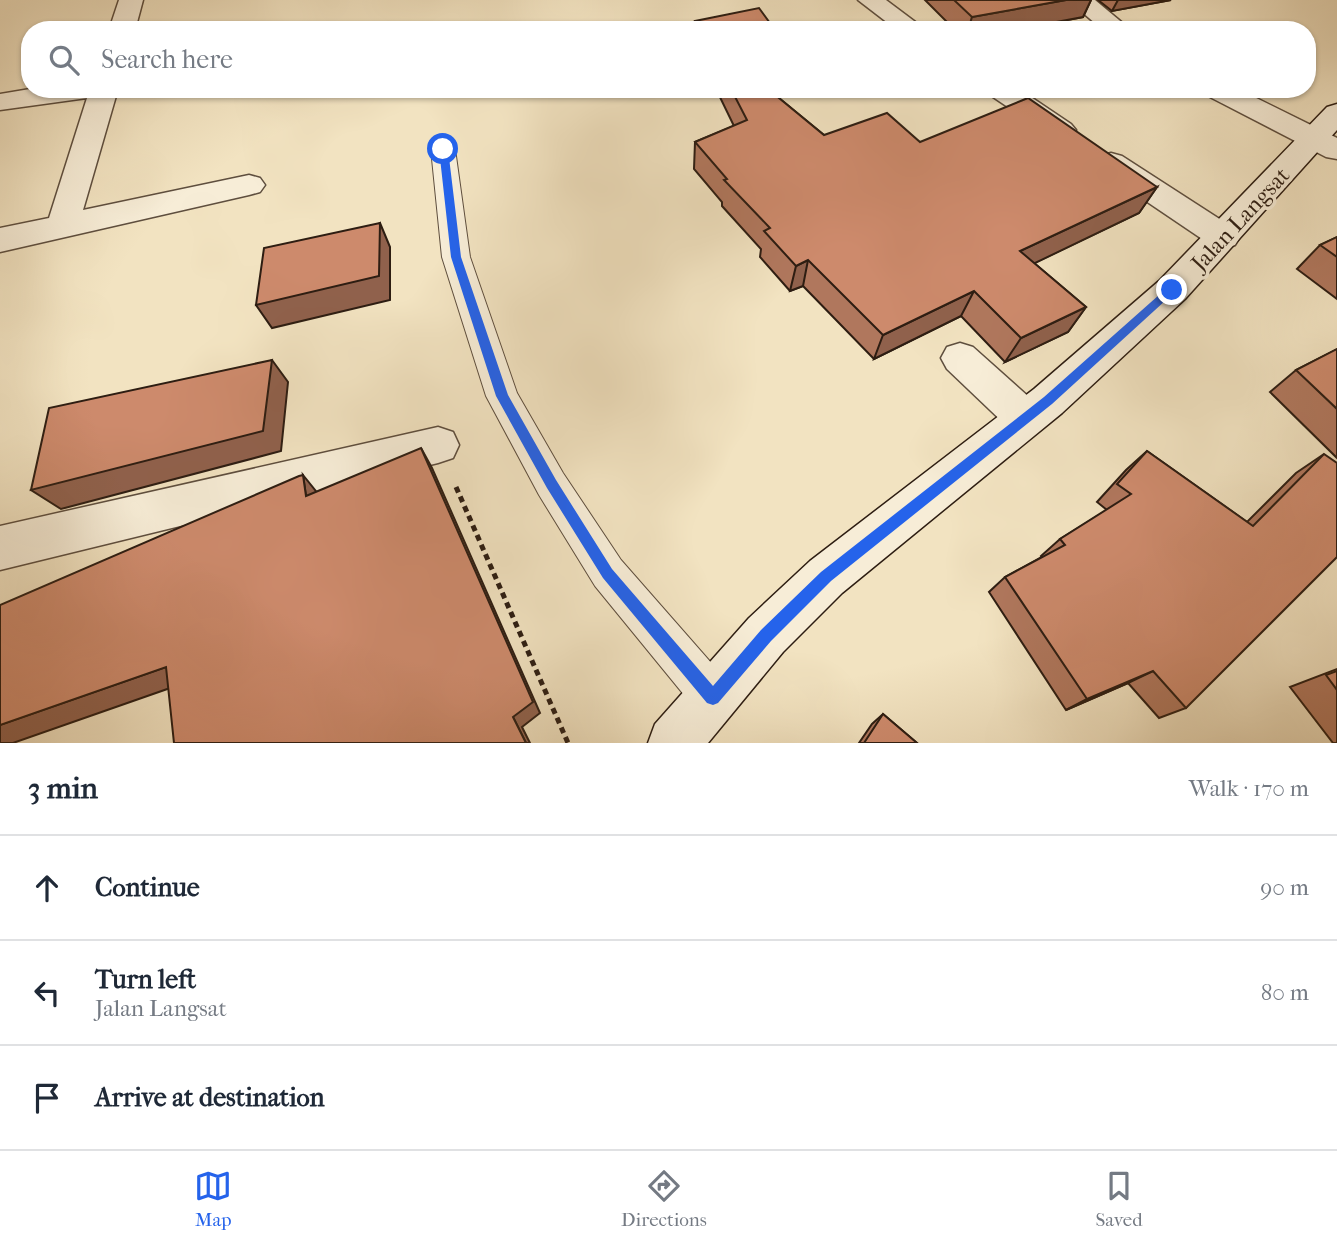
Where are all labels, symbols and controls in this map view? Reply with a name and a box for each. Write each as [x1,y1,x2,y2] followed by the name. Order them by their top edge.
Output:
[21,21,1316,98] search box
[45,41,83,79] icon: search
[101,44,233,75] text: Search here
[427,133,458,164] route start
[1184,162,1295,278] street label: Jalan Langsat
[1156,274,1187,305] route end
[28,771,98,806] text: 3 min
[1189,775,1309,802] text: Walk · 170 m
[28,869,66,907] icon: ahead
[95,872,200,903] text: Continue
[1260,874,1309,901] text: 90 m
[95,964,196,995] text: Turn left
[28,974,66,1012] icon: left
[1261,979,1309,1006] text: 80 m
[95,995,227,1022] text: Jalan Langsat
[28,1079,66,1117] icon: arrive
[95,1082,325,1113] text: Arrive at destination
[194,1167,232,1231] tab: Map
[621,1167,707,1231] tab: Directions
[1095,1167,1143,1231] tab: Saved

